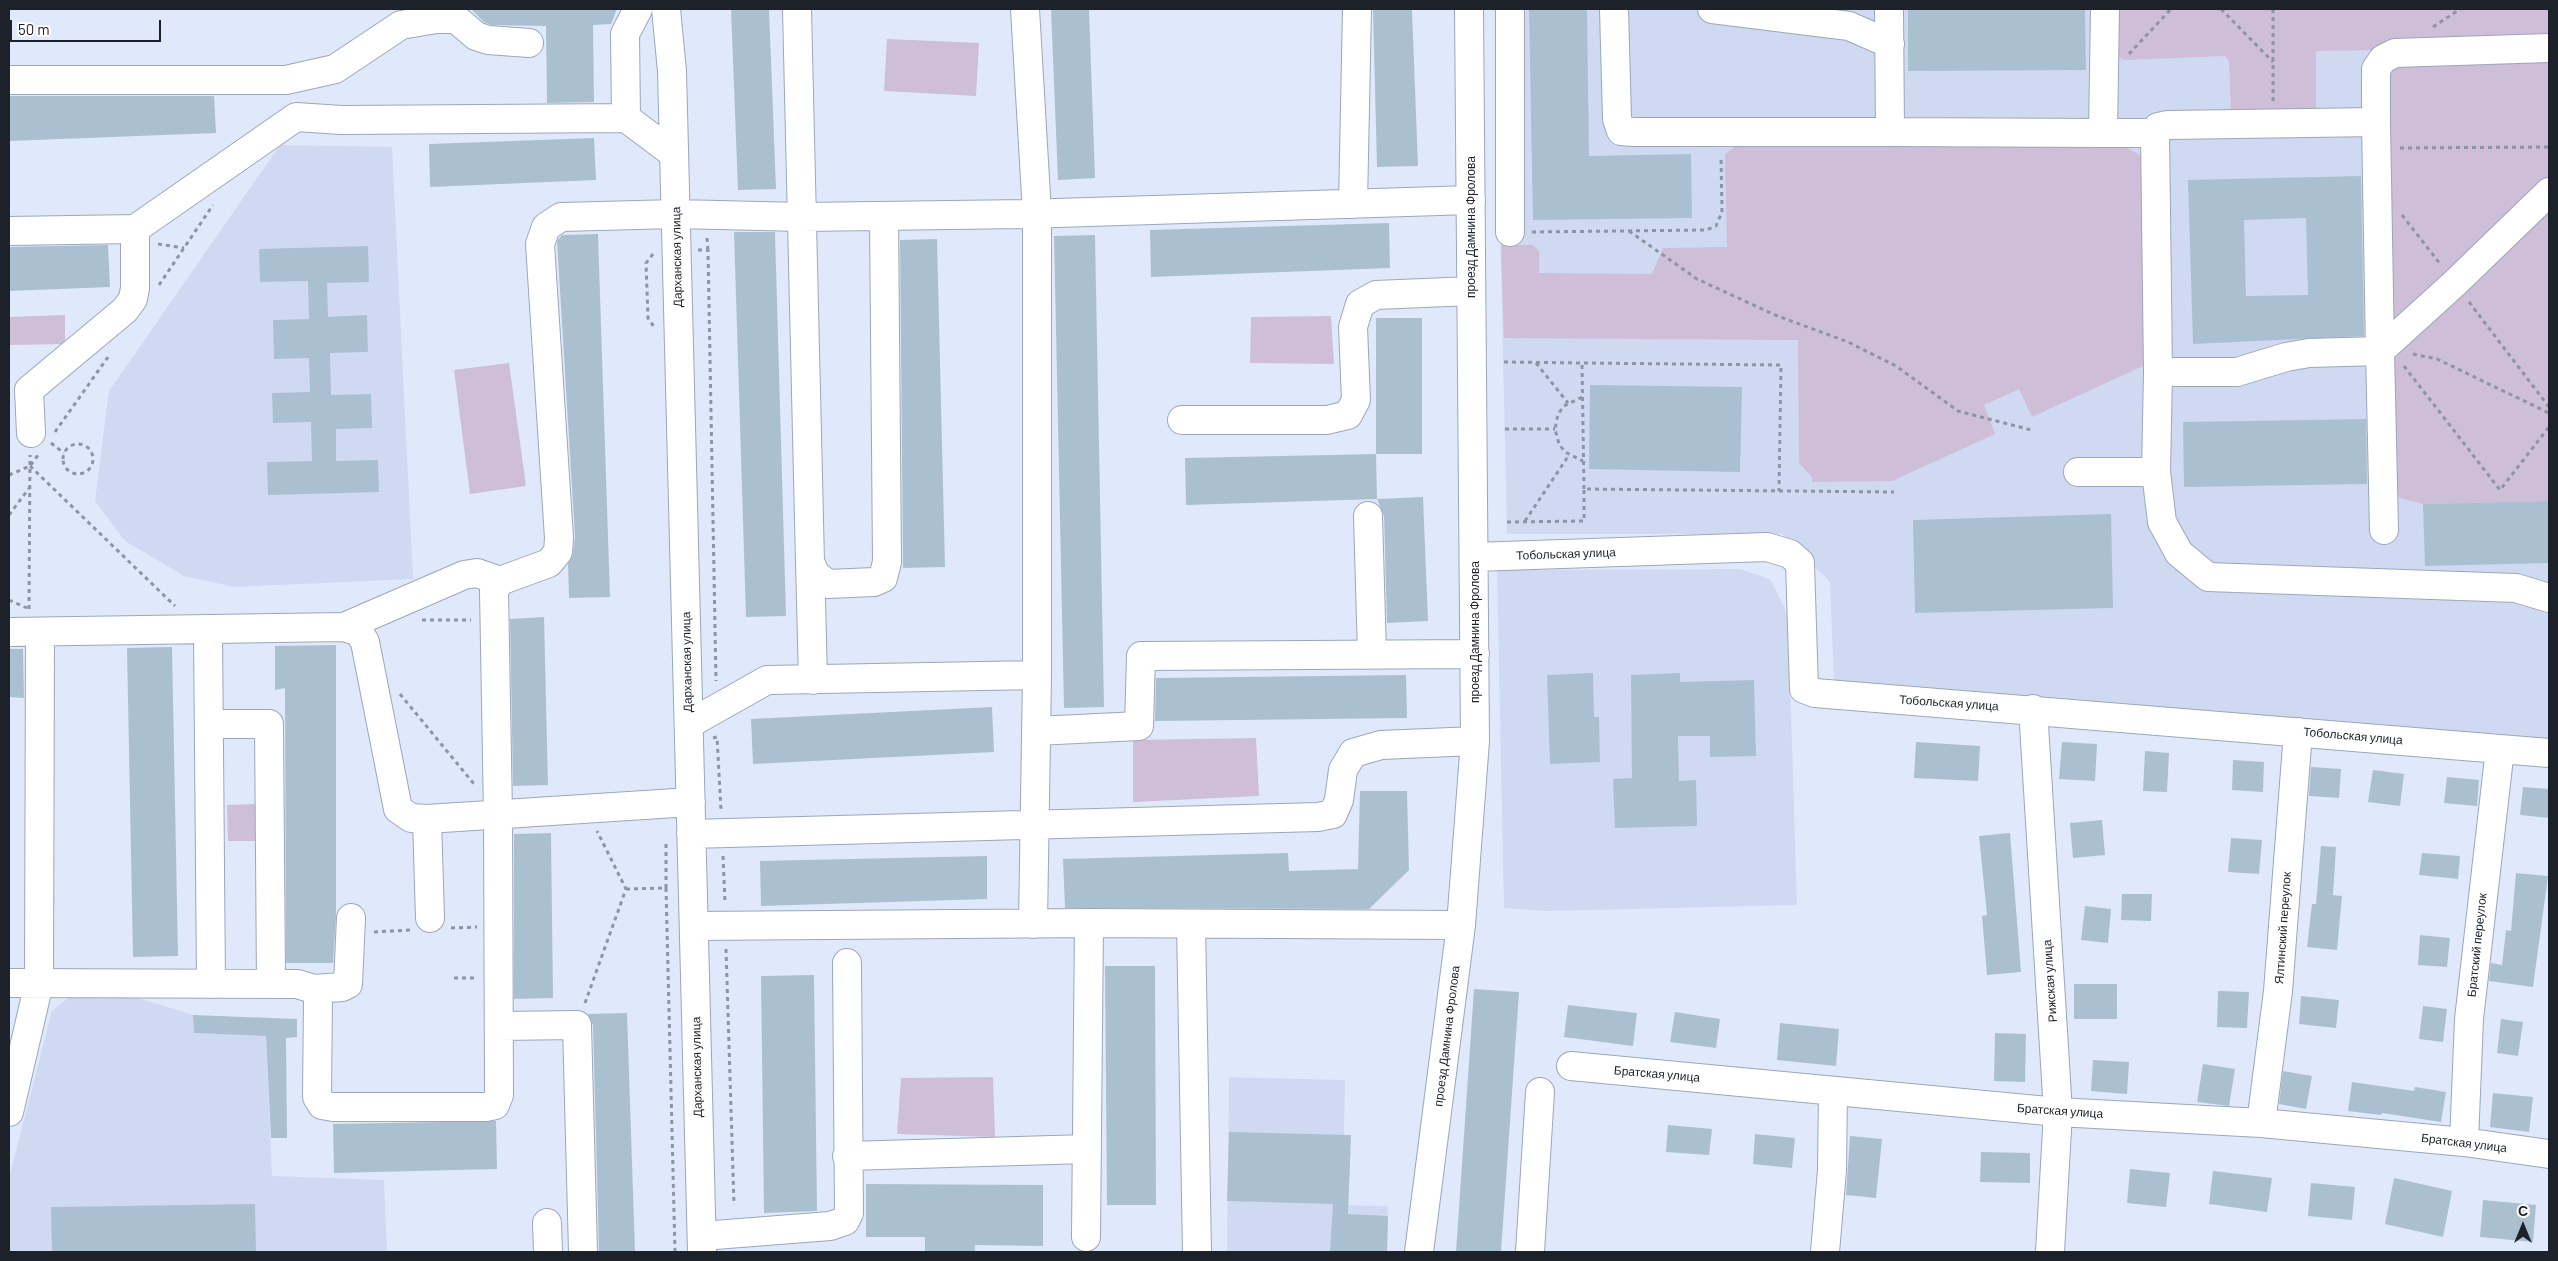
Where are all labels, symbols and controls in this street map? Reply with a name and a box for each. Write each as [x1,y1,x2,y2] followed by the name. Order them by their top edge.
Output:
[12,10,164,42] scale bar
[18,20,50,38] text: 50 m
[1464,156,1478,298] street label: проезд Дамнина Фролова
[669,207,685,307] street label: Дарханская улица
[1516,545,1616,563] street label: Тобольская улица
[1468,561,1482,703] street label: проезд Дамнина Фролова
[679,612,695,712] street label: Дарханская улица
[1899,692,1999,714] street label: Тобольская улица
[2303,724,2403,748] street label: Тобольская улица
[2272,871,2294,985] street label: Ялтинский переулок
[2464,892,2490,998] street label: Братский переулок
[2040,939,2060,1023] street label: Рижская улица
[1431,965,1463,1107] street label: проезд Дамнина Фролова
[689,1017,705,1117] street label: Дарханская улица
[1613,1063,1701,1085] street label: Братская улица
[2016,1101,2104,1121] street label: Братская улица
[2420,1131,2508,1155] street label: Братская улица
[2498,1201,2548,1251] north arrow
[2518,1202,2528,1219] text: С

